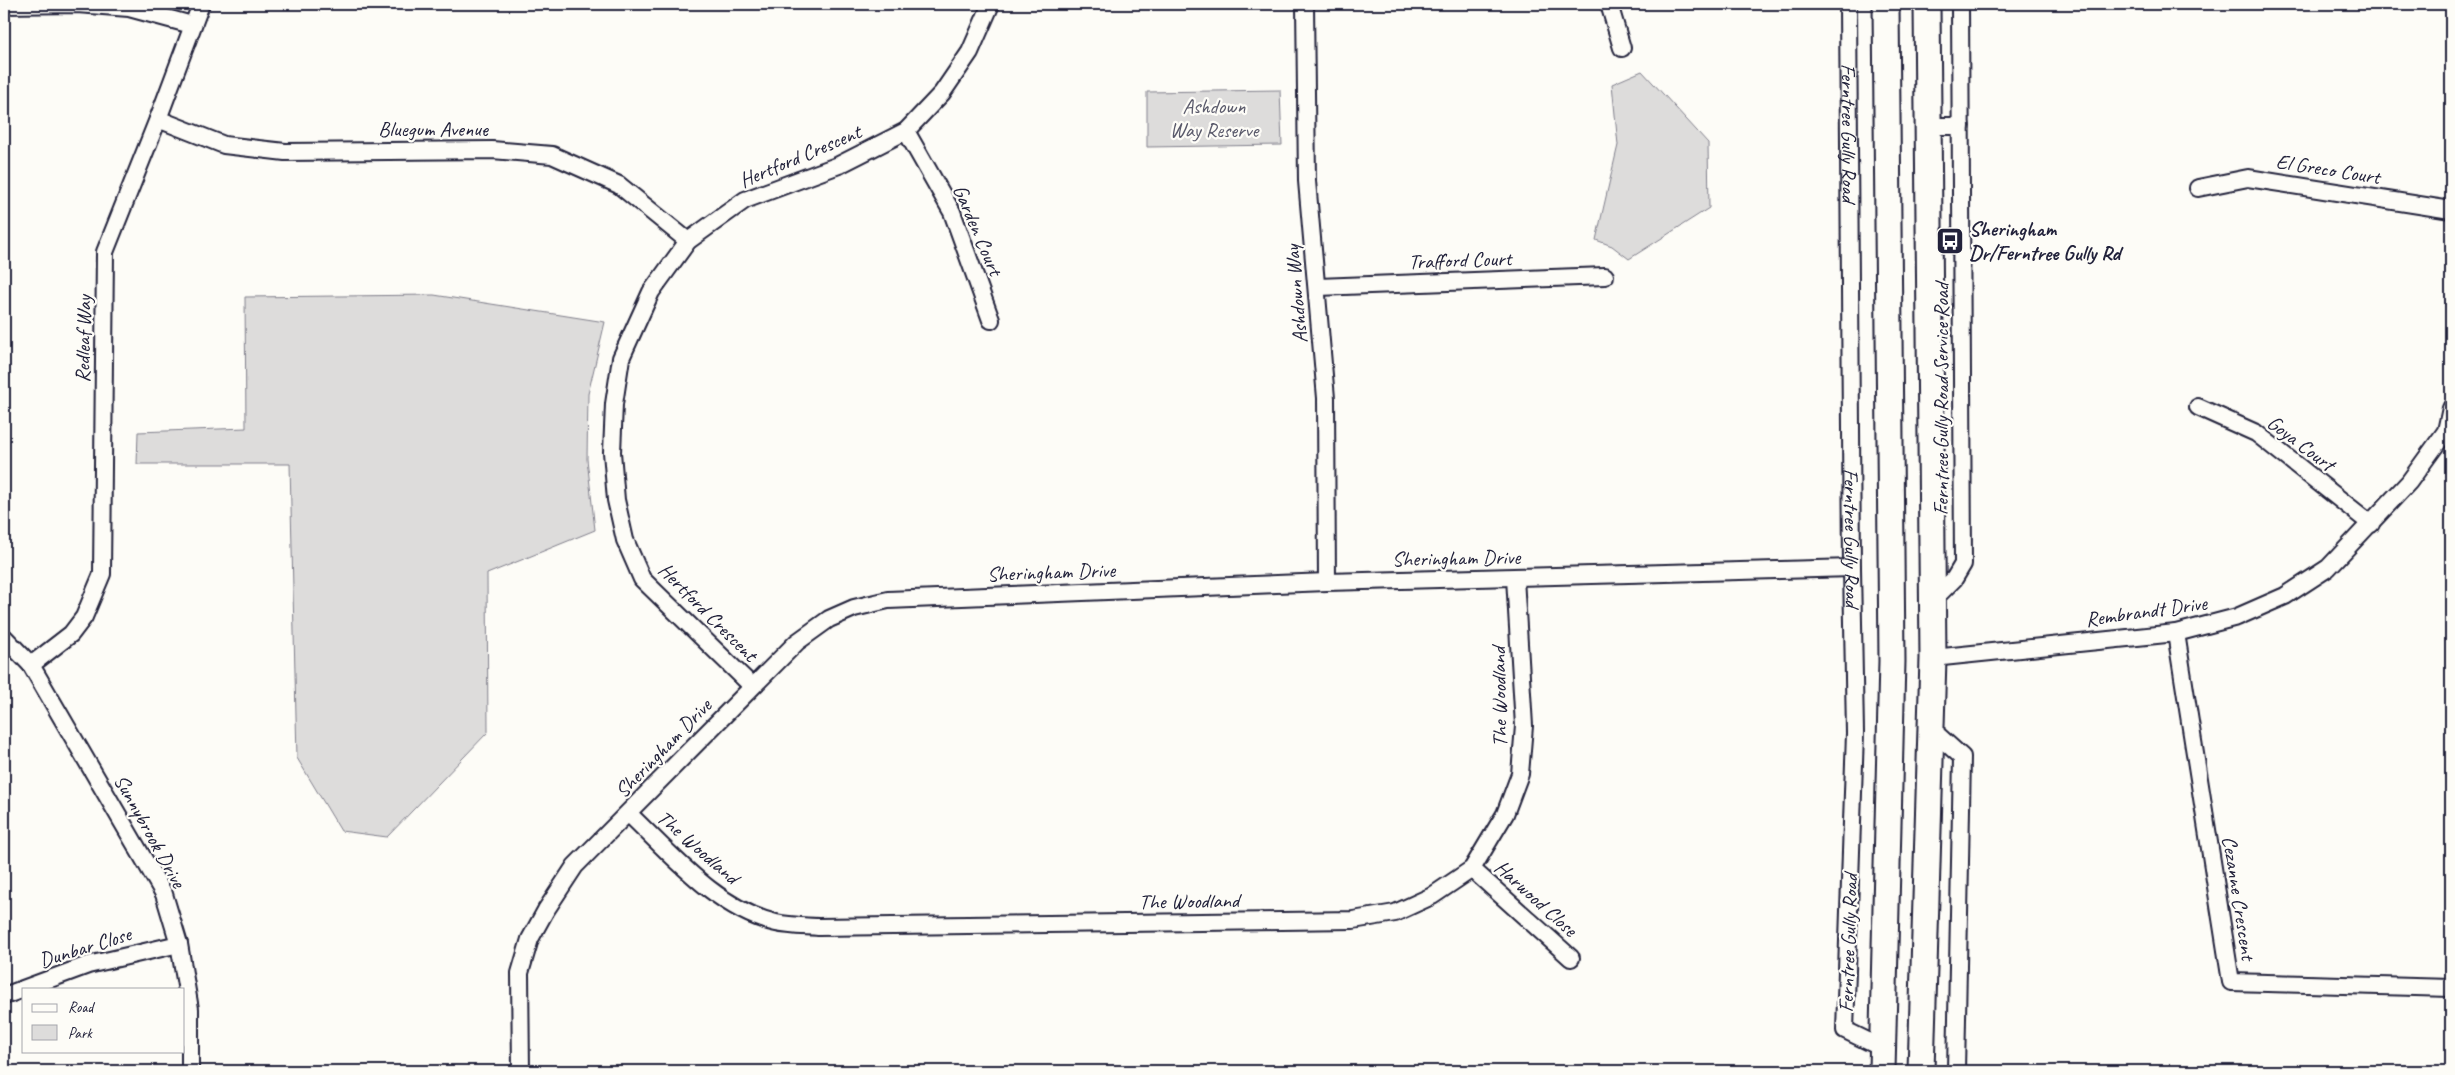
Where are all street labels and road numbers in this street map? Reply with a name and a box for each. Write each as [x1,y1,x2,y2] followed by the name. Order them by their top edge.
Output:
[1835,64,1862,206] street label: Ferntree Gully Road
[378,116,489,142] street label: Bluegum Avenue
[735,118,867,193] street label: Hertford Crescent
[2274,148,2384,190] street label: El Greco Court
[947,181,1010,281] street label: Garden Court
[1279,242,1313,344] street label: Ashdown Way
[1408,245,1514,275] street label: Trafford Court
[1928,280,1954,515] street label: Ferntree Gully Road Service Road
[69,293,97,383] street label: Redleaf Way
[2262,409,2342,479] street label: Goya Court
[1838,469,1866,611] street label: Ferntree Gully Road
[1392,544,1522,572] street label: Sheringham Drive
[653,557,764,668] street label: Hertford Crescent
[986,557,1117,587] street label: Sheringham Drive
[2084,589,2209,632] street label: Rembrandt Drive
[1485,643,1513,747] street label: The Woodland
[609,692,718,803] street label: Sheringham Drive
[108,770,192,893] street label: Sunnybrook Drive
[652,804,747,892] street label: The Woodland
[2216,834,2262,964] street label: Cezanne Crescent
[1489,854,1584,943] street label: Harwood Close
[1833,870,1864,1013] street label: Ferntree Gully Road
[1139,887,1243,915] street label: The Woodland
[36,920,136,973] street label: Dunbar Close

